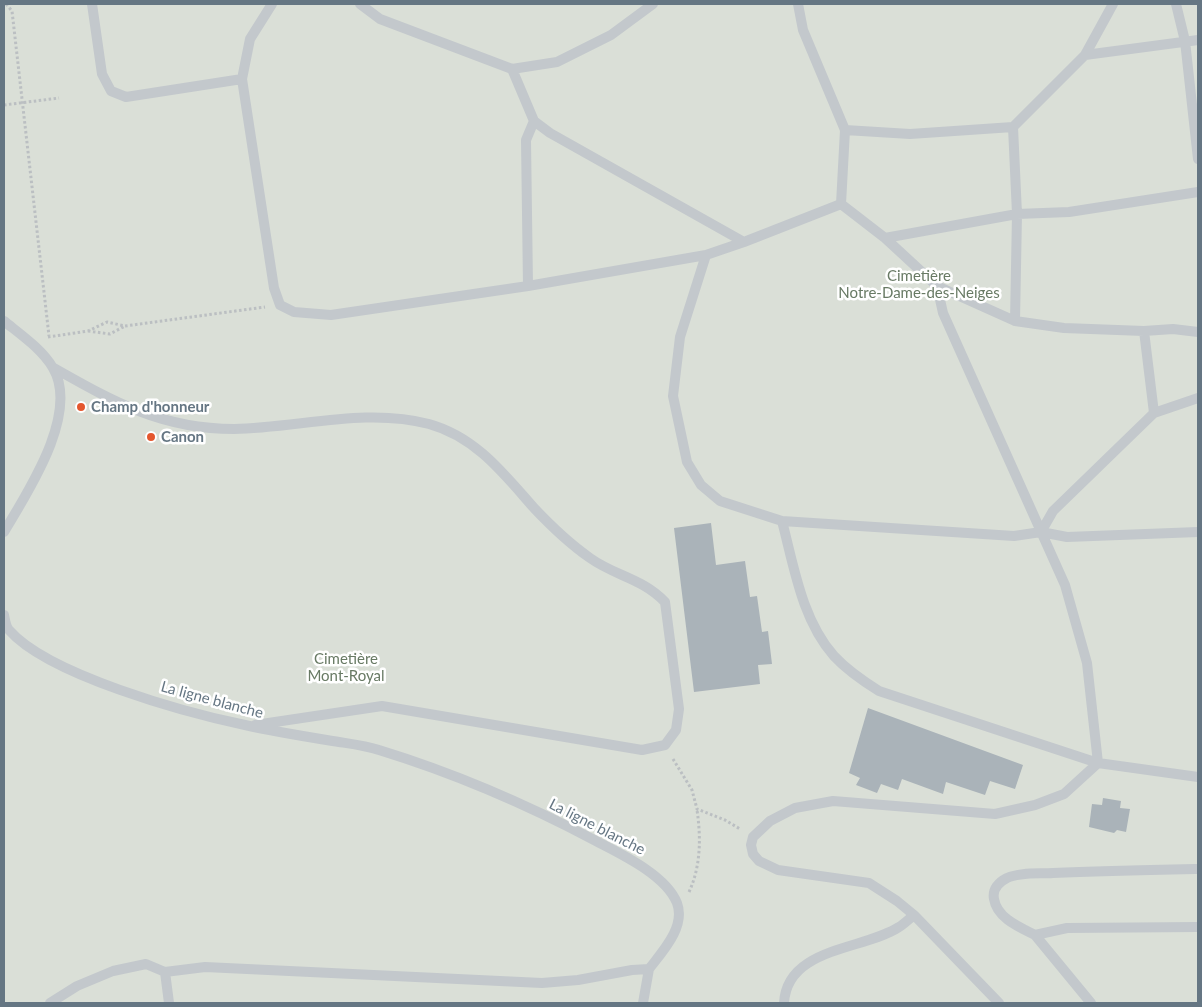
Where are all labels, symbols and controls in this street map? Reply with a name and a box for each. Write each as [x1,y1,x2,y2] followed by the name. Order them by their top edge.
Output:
[838,267,1000,302] park label: Cimetière Notre-Dame-des-Neiges
[91,398,209,416] place label: Champ d'honneur
[75,401,87,413] marker: Champ d'honneur
[161,428,204,446] place label: Canon
[145,431,157,443] marker: Canon
[307,650,385,685] park label: Cimetière Mont-Royal
[159,678,265,722] street label: La ligne blanche
[546,795,648,859] street label: La ligne blanche

